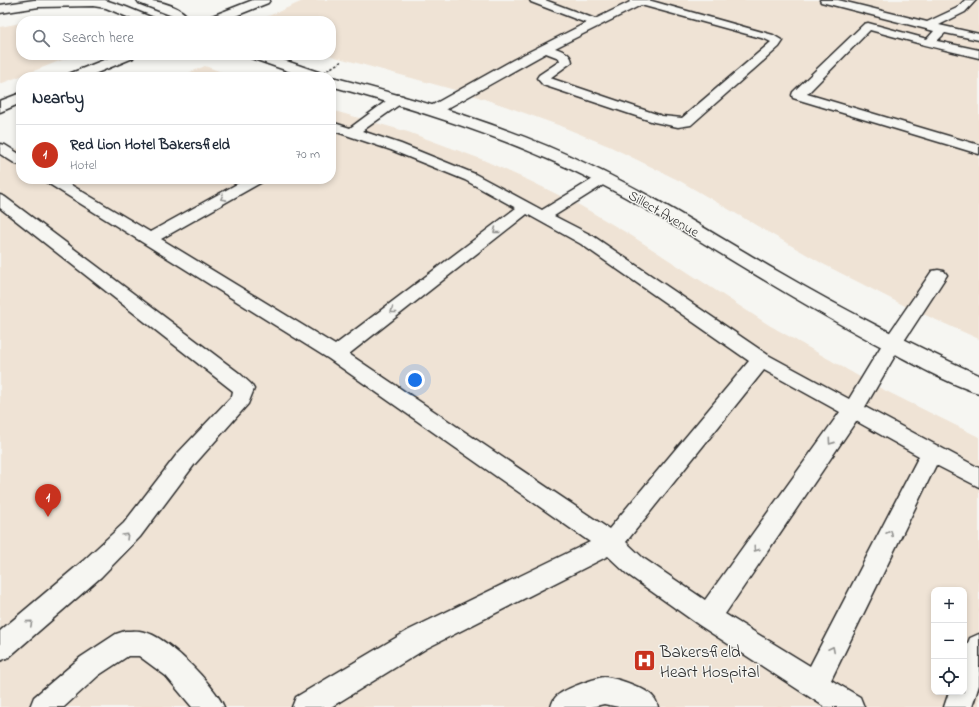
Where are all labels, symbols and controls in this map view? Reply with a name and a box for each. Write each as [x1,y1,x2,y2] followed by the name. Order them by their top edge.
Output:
[16,16,336,60] search box
[30,27,52,49] icon: search
[62,27,134,49] text: Search here
[32,86,84,111] text: Nearby
[70,134,230,156] text: Red Lion Hotel Bakersfield
[43,145,47,164] text: 1
[296,145,320,164] text: 70 m
[70,156,97,175] text: Hotel
[624,186,703,243] street label: Sillect Avenue
[220,193,227,201] one-way arrow
[494,227,501,234] one-way arrow
[391,306,398,313] one-way arrow
[405,370,425,390] your location
[829,438,836,445] one-way arrow
[35,484,61,517] pin: 1
[886,530,893,537] one-way arrow
[121,533,129,541] one-way arrow
[754,544,761,551] one-way arrow
[931,587,967,695] map controls
[931,587,967,623] button: +
[25,621,32,628] one-way arrow
[931,623,967,659] button: −
[659,640,759,685] place label: Bakersfield Heart Hospital
[827,646,835,653] one-way arrow
[632,648,658,674] hospital icon: Bakersfield Heart Hospital
[931,659,967,695] button: locate

